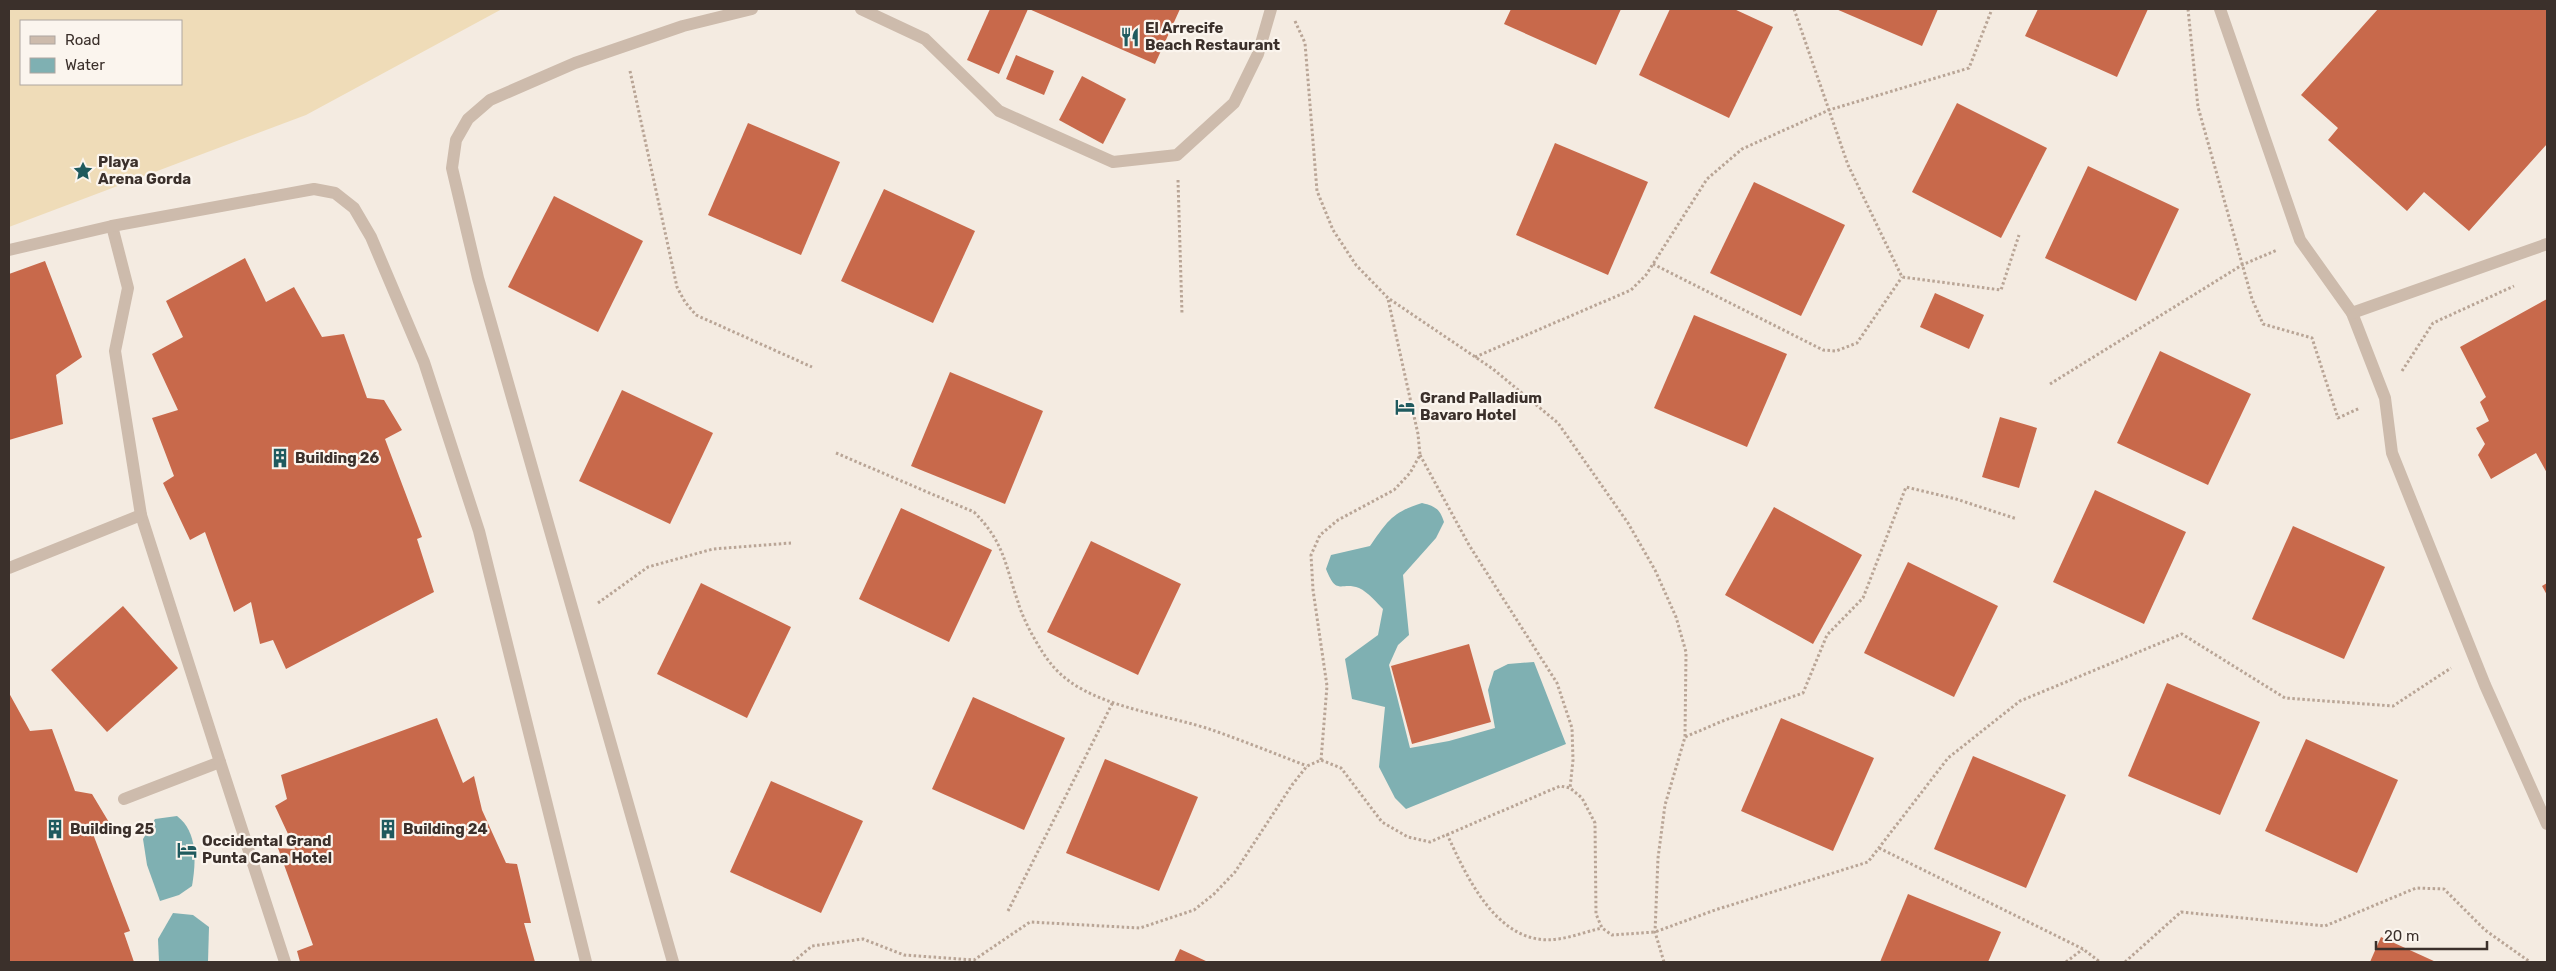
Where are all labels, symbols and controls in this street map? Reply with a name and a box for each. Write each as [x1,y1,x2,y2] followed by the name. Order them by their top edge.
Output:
[1145,19,1280,54] place label: El Arrecife Beach Restaurant
[20,20,182,85] legend
[1119,26,1141,48] restaurant icon: El Arrecife Beach Restaurant
[65,31,101,49] text: Road
[65,56,105,74] text: Water
[98,153,191,188] place label: Playa Arena Gorda
[72,160,94,182] place icon: Playa Arena Gorda
[1420,389,1542,424] place label: Grand Palladium Bavaro Hotel
[1394,396,1416,418] hotel icon: Grand Palladium Bavaro Hotel
[269,447,291,469] building icon: Building 26
[295,449,380,467] place label: Building 26
[44,818,66,840] building icon: Building 25
[377,818,399,840] building icon: Building 24
[70,820,155,838] place label: Building 25
[403,820,488,838] place label: Building 24
[202,832,332,867] place label: Occidental Grand Punta Cana Hotel
[176,839,198,861] hotel icon: Occidental Grand Punta Cana Hotel
[2376,918,2487,950] scale bar
[2384,927,2419,945] text: 20 m

